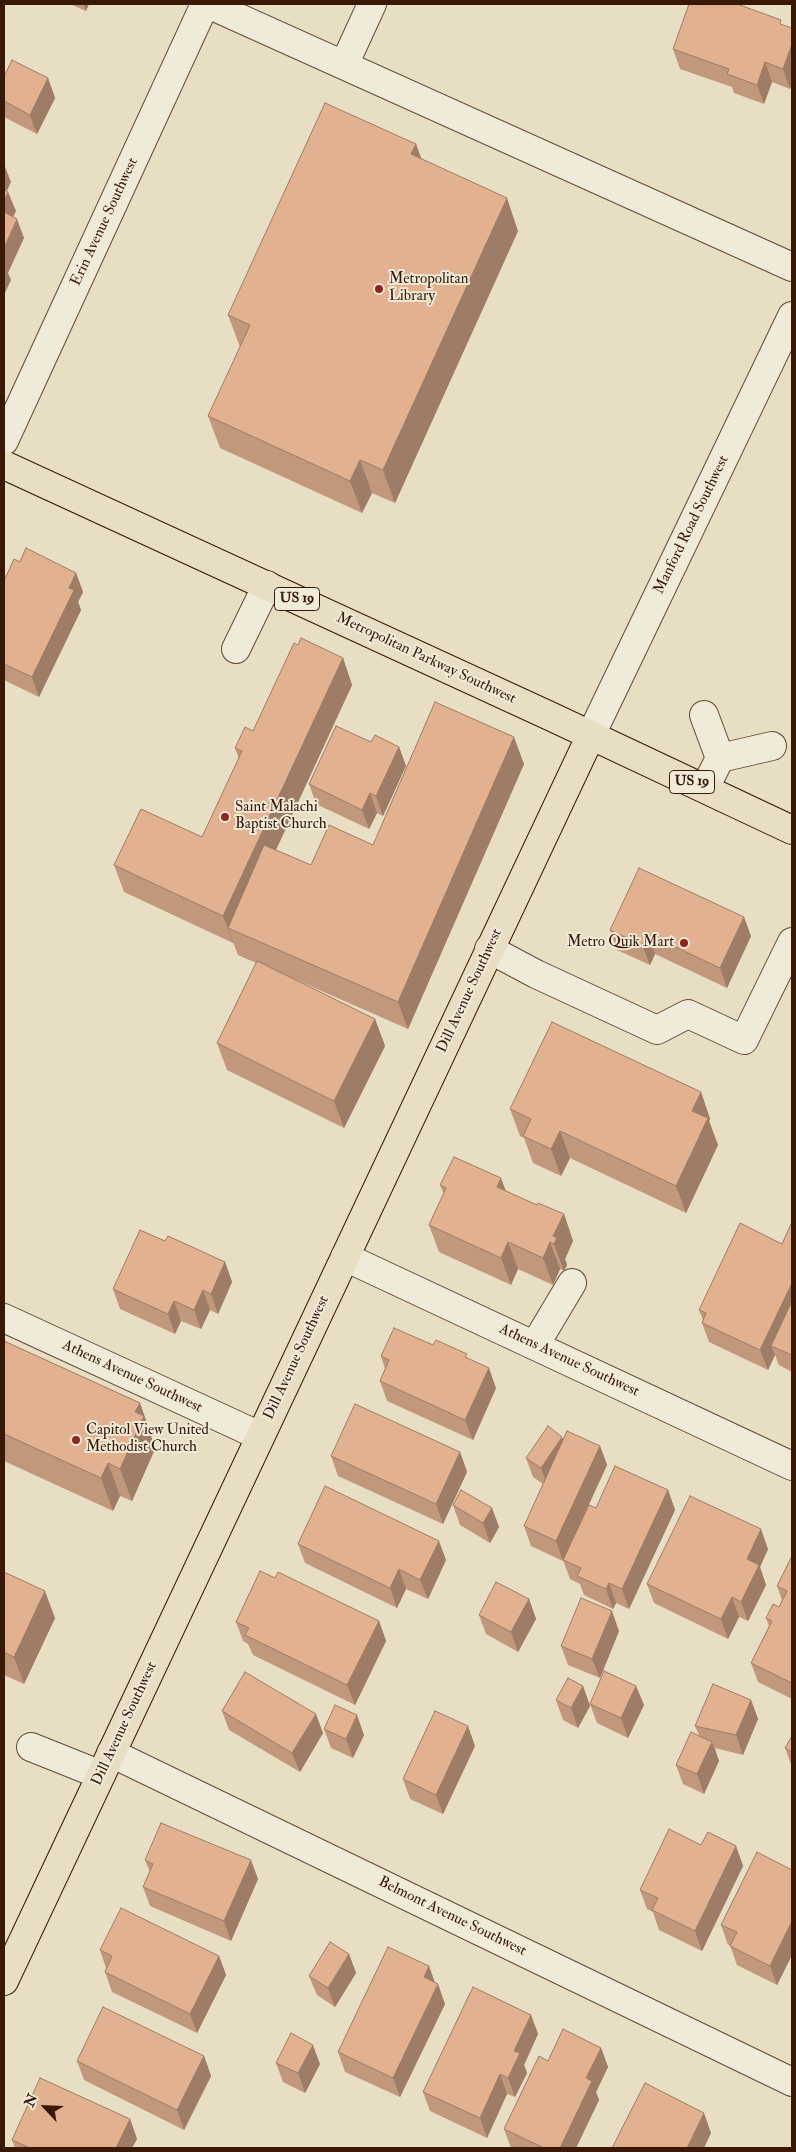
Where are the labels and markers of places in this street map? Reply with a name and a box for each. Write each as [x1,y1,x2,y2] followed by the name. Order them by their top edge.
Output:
[389,271,468,306] place label: Metropolitan Library
[373,283,385,295] marker: Metropolitan Library
[235,799,327,834] place label: Saint Malachi Baptist Church
[219,811,231,823] marker: Saint Malachi Baptist Church
[567,934,674,952] place label: Metro Quik Mart
[678,937,690,949] marker: Metro Quik Mart
[86,1422,209,1457] place label: Capitol View United Methodist Church
[70,1434,82,1446] marker: Capitol View United Methodist Church

